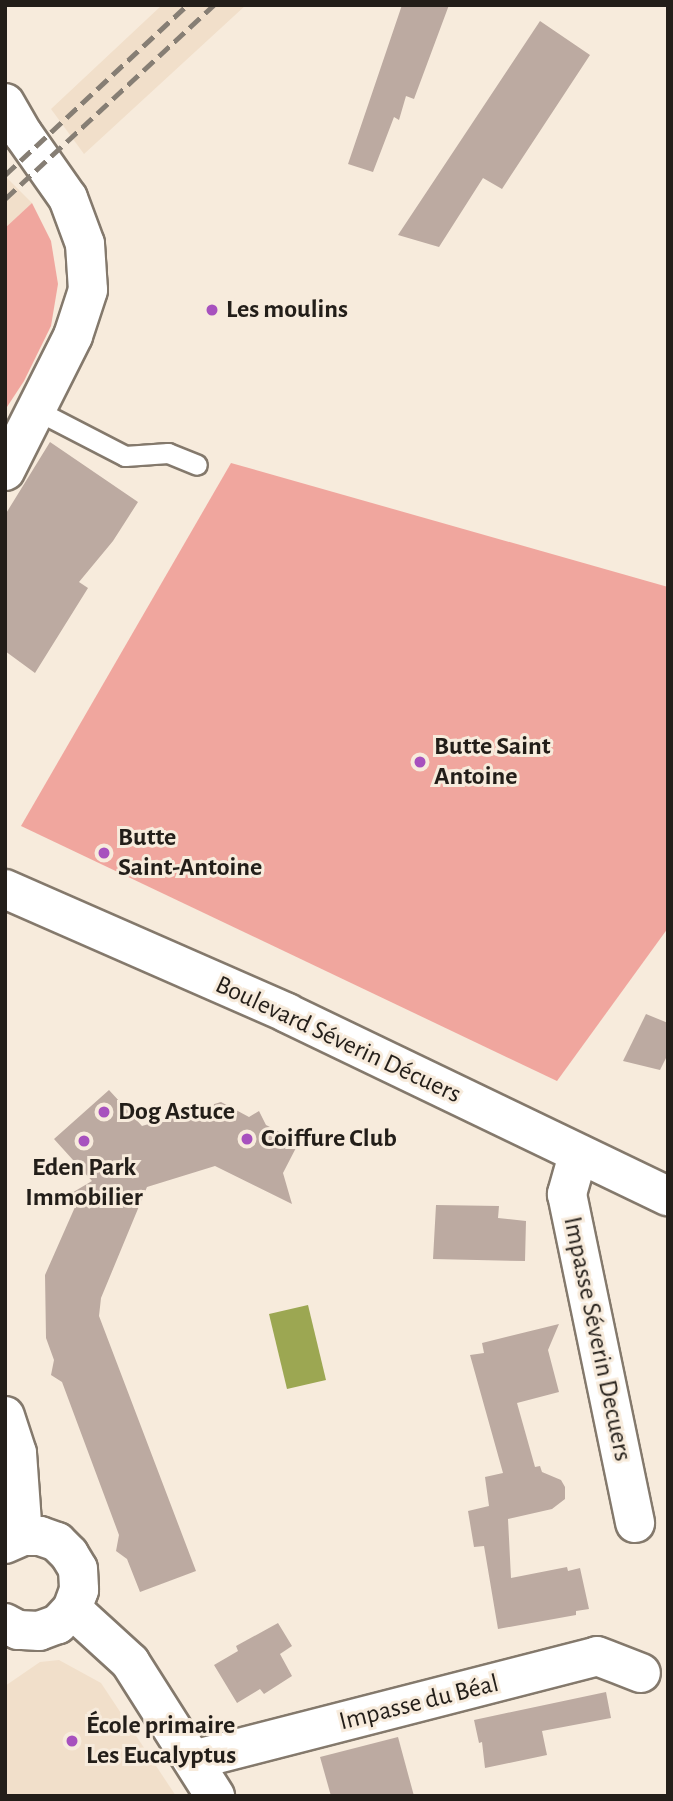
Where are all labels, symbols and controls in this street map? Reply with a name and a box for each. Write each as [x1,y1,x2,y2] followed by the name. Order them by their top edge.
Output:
[226,294,348,326] place label: Les moulins
[204,302,220,318] marker: Les moulins
[434,731,551,792] place label: Butte Saint Antoine
[412,754,428,770] marker: Butte Saint Antoine
[118,822,262,884] place label: Butte Saint-Antoine
[96,845,112,861] marker: Butte Saint-Antoine
[210,969,466,1111] street label: Boulevard Séverin Décuers
[118,1096,235,1128] place label: Dog Astuce
[96,1104,112,1120] marker: Dog Astuce
[261,1123,397,1155] place label: Coiffure Club
[239,1131,255,1147] marker: Coiffure Club
[76,1133,92,1149] marker: Eden Park Immobilier
[25,1152,143,1214] place label: Eden Park Immobilier
[556,1214,638,1464] street label: Impasse Séverin Decuers
[336,1668,502,1738] street label: Impasse du Béal
[86,1710,236,1772] place label: École primaire Les Eucalyptus
[64,1733,80,1749] marker: École primaire Les Eucalyptus

